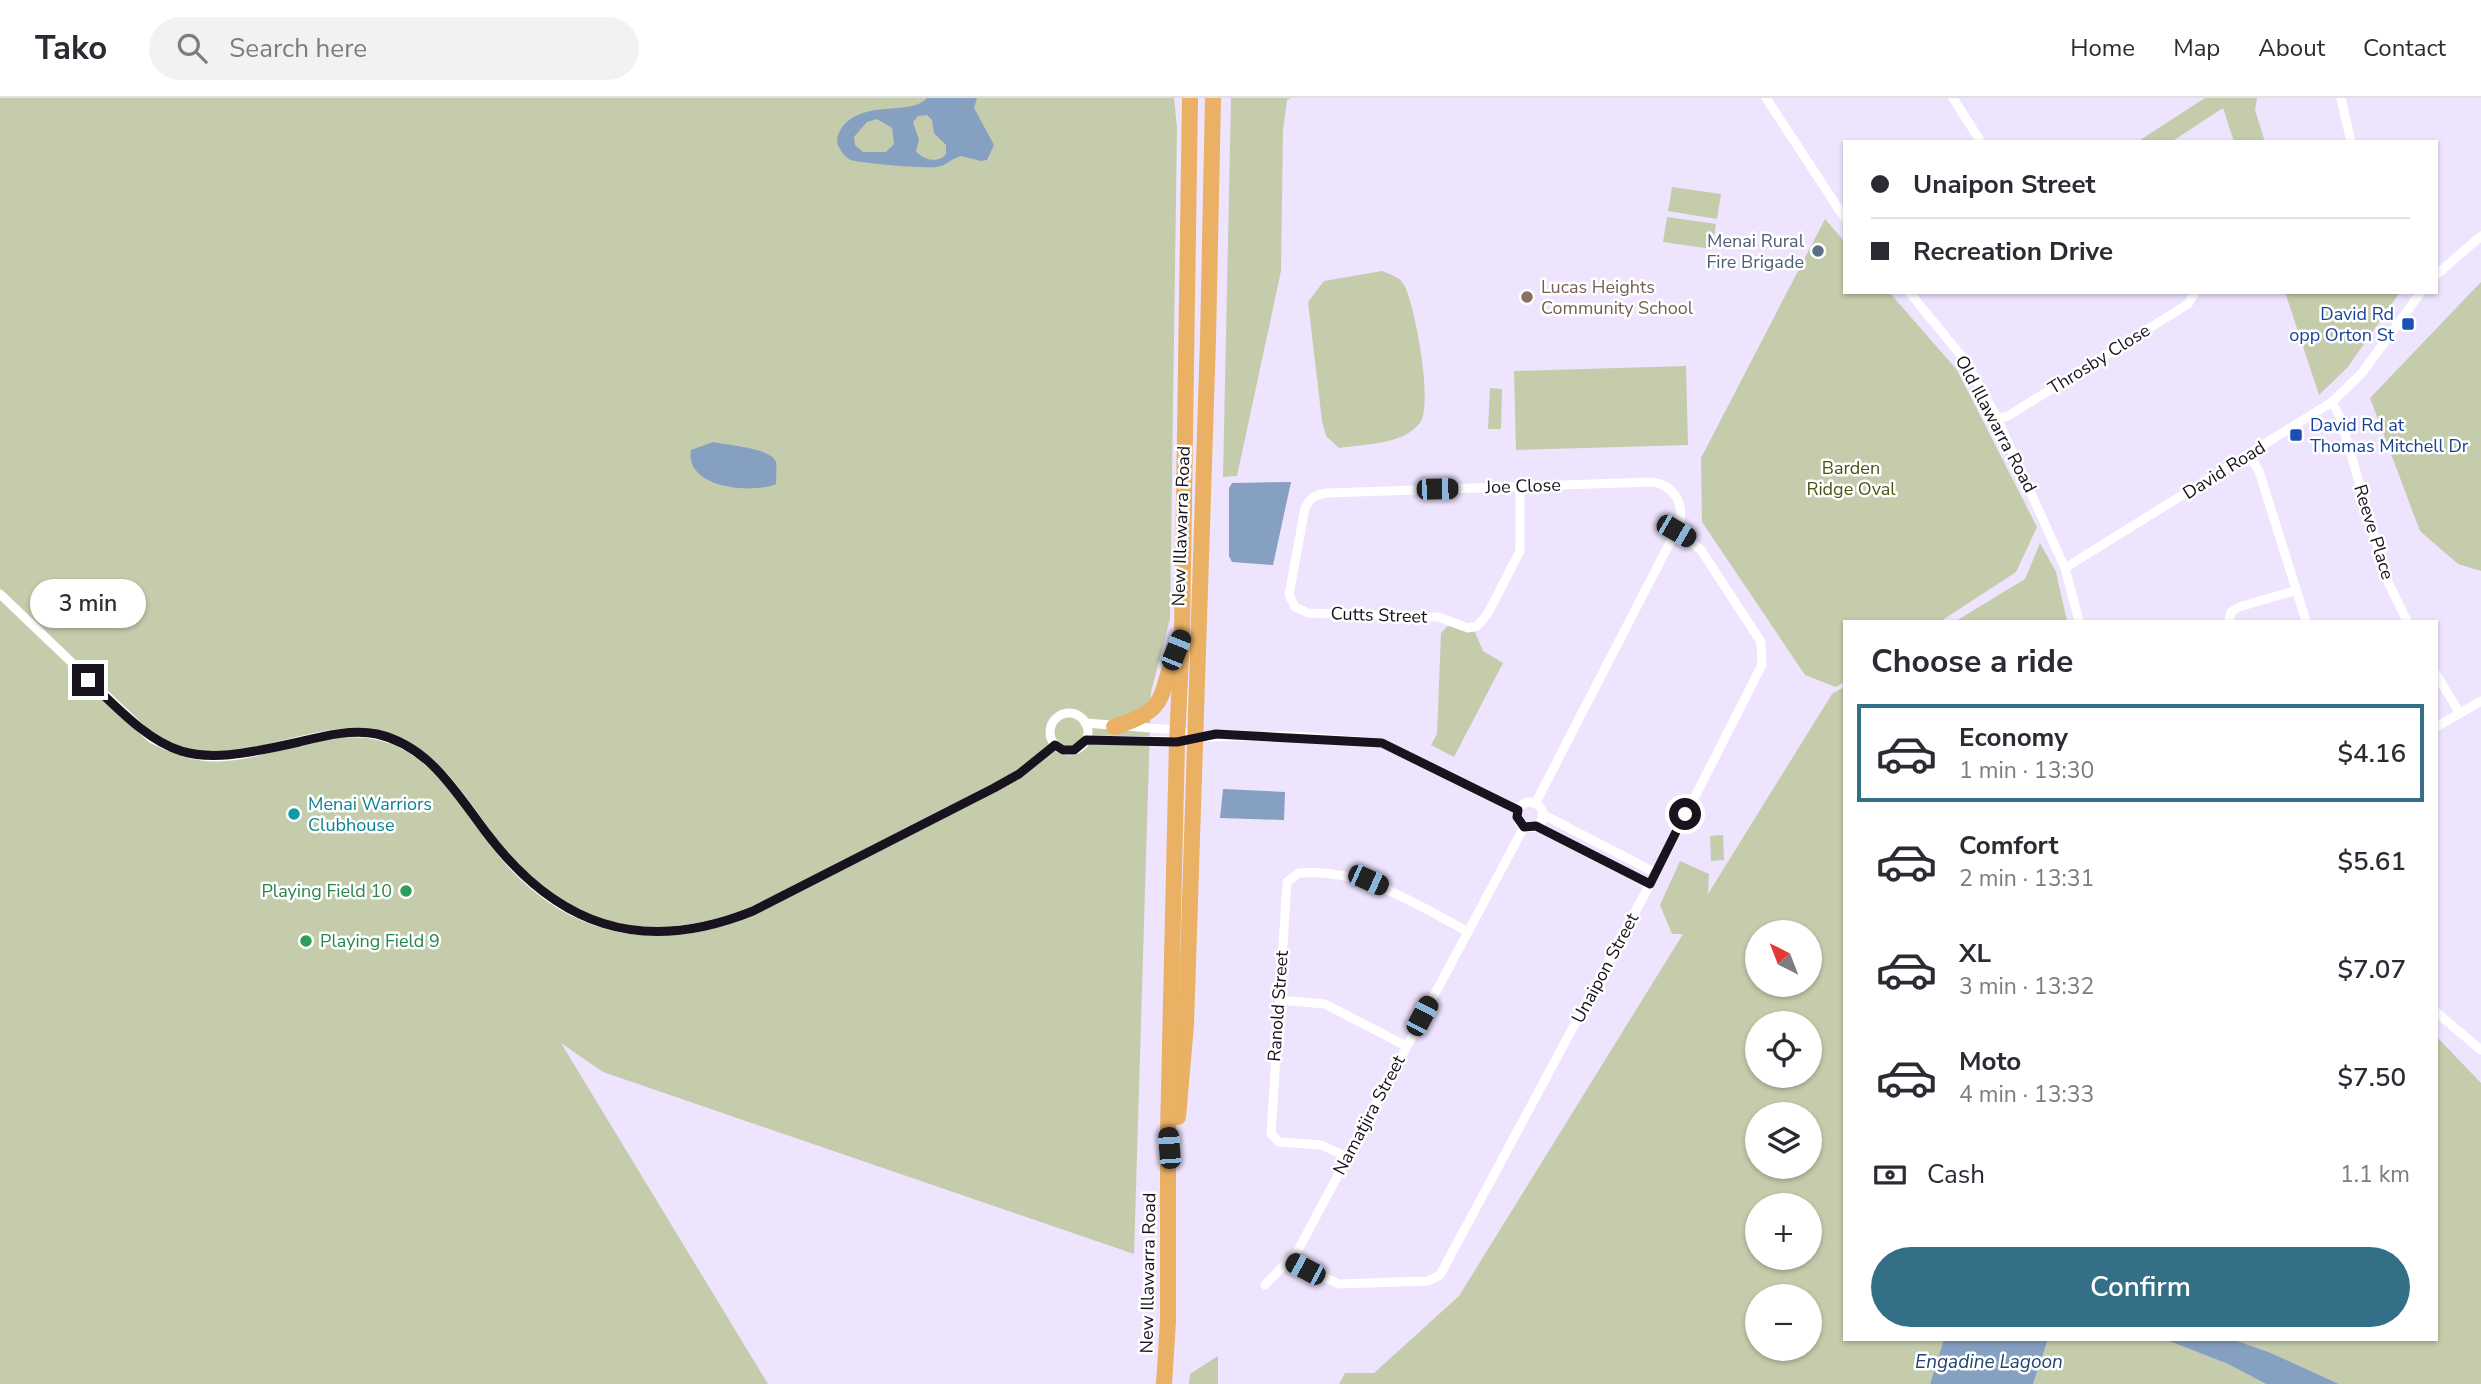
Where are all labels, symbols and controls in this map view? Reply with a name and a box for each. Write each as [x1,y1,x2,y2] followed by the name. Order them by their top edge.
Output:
[149,17,639,80] search box
[35,26,107,71] text: Tako
[173,29,211,67] icon: search
[229,31,367,66] text: Search here
[2070,32,2135,64] text: Home
[2173,32,2220,64] text: Map
[2258,32,2325,64] text: About
[2363,32,2446,64] text: Contact
[1913,167,2095,202] text: Unaipon Street
[1706,229,1805,274] place label: Menai Rural Fire Brigade
[1913,234,2113,269] text: Recreation Drive
[1810,243,1826,259] marker: Menai Rural Fire Brigade
[1541,275,1694,320] place label: Lucas Heights Community School
[1519,289,1535,305] marker: Lucas Heights Community School
[2289,302,2395,347] place label: David Rd opp Orton St
[2400,316,2416,332] marker: David Rd opp Orton St
[2044,318,2154,400] street label: Throsby Close
[1950,351,2042,497] street label: Old Illawarra Road
[2310,413,2469,458] place label: David Rd at Thomas Mitchell Dr
[2288,427,2304,443] marker: David Rd at Thomas Mitchell Dr
[2178,435,2270,505] street label: David Road
[1166,445,1196,607] street label: New Illawarra Road
[1806,456,1896,501] park label: Barden Ridge Oval
[1484,473,1561,499] street label: Joe Close
[1416,478,1459,500] car
[2348,482,2400,582] street label: Reeve Place
[1653,511,1700,551] car
[30,578,146,628] callout: 3 min
[59,588,117,619] text: 3 min
[1330,601,1428,629] street label: Cutts Street
[1159,627,1194,673] car
[1871,640,2073,683] text: Choose a ride
[72,664,104,696] route end
[1959,720,2068,755] text: Economy
[1875,722,1938,785] icon: car
[2337,736,2406,771] text: $4.16
[1959,755,2094,786] text: 1 min · 13:30
[308,792,432,837] place label: Menai Warriors Clubhouse
[1669,798,1701,830] route start
[286,806,302,822] marker: Menai Warriors Clubhouse
[1959,828,2059,863] text: Comfort
[1875,830,1938,893] icon: car
[2337,844,2406,879] text: $5.61
[1345,862,1392,898] car
[1959,863,2094,894] text: 2 min · 13:31
[261,879,392,903] place label: Playing Field 10
[398,883,414,899] marker: Playing Field 10
[1566,908,1644,1027] street label: Unaipon Street
[1745,920,1822,998] north arrow
[1745,920,1822,1361] map controls
[320,929,440,953] place label: Playing Field 9
[298,933,314,949] marker: Playing Field 9
[1959,936,1991,971] text: XL
[1875,938,1938,1001] icon: car
[1262,949,1294,1062] street label: Ranold Street
[2337,952,2406,987] text: $7.07
[1959,971,2094,1002] text: 3 min · 13:32
[1403,993,1442,1039] car
[1745,1011,1822,1088] button: locate
[1959,1044,2021,1079] text: Moto
[1875,1046,1938,1109] icon: car
[1327,1050,1411,1179] street label: Namatjira Street
[2337,1060,2406,1095] text: $7.50
[1959,1079,2094,1110] text: 4 min · 13:33
[1745,1102,1822,1179] button: layers
[1158,1126,1181,1170] car
[1871,1156,1909,1194] icon: cash
[1927,1157,1985,1192] text: Cash
[2340,1159,2410,1190] text: 1.1 km
[1135,1192,1161,1354] street label: New Illawarra Road
[1745,1193,1822,1270] button: +
[1871,1247,2410,1327] button: Confirm
[1282,1250,1329,1288] car
[1745,1284,1822,1361] button: −
[1915,1349,2063,1375] water label: Engadine Lagoon

